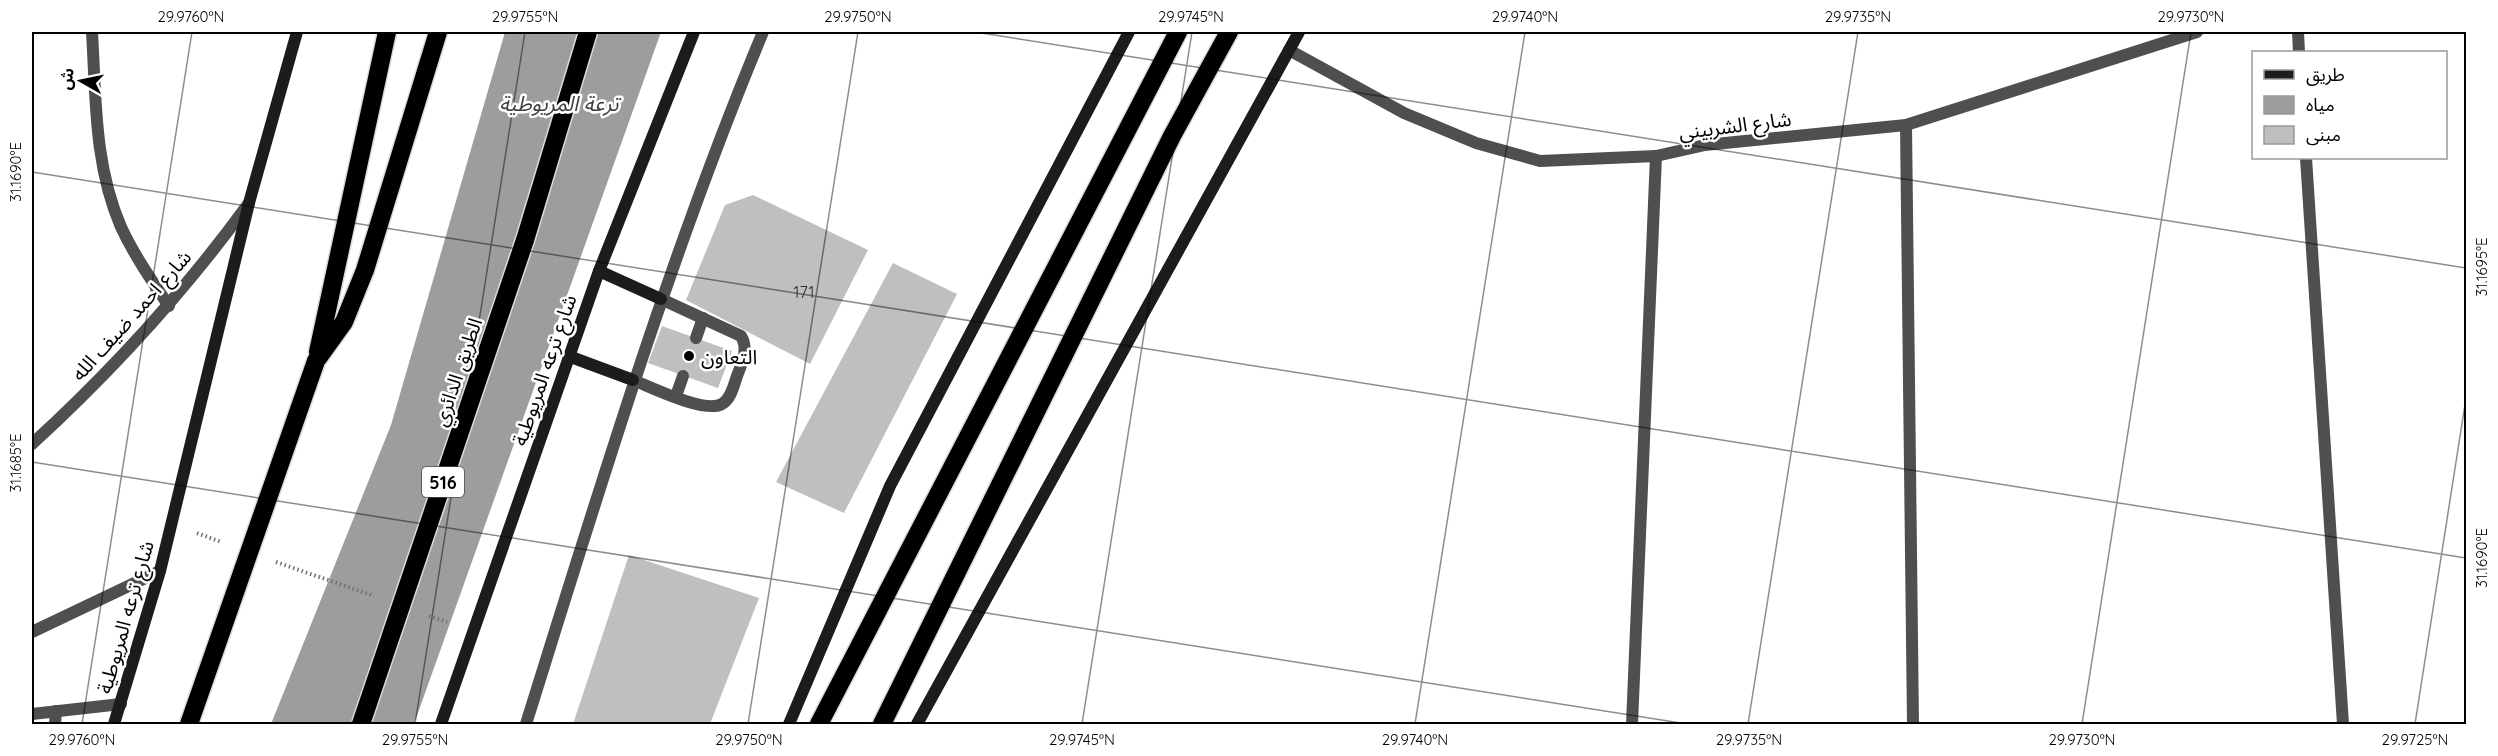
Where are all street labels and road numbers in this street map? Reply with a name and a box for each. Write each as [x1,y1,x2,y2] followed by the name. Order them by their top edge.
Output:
[1677,106,1793,148] street label: شارع الشربيني
[66,244,198,388] street label: شارع احمد ضيف الله
[506,291,584,450] street label: شارع ترعه المريوطية
[427,315,491,431] street label: الطريق الدائري
[422,467,464,497] road number: 516
[91,538,162,697] street label: شارع ترعه المريوطية

